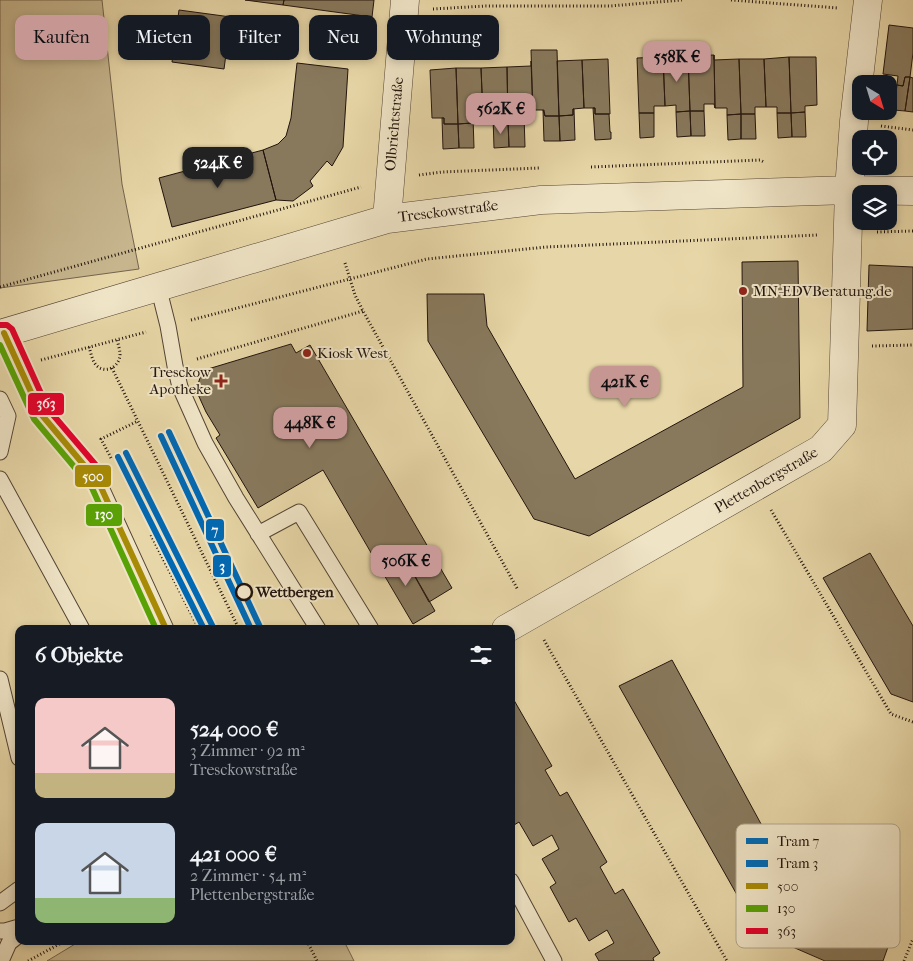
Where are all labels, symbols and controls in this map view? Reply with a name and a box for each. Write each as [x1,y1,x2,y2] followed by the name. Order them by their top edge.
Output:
[15,15,108,60] chip: Kaufen
[118,15,210,60] chip: Mieten
[220,15,299,60] chip: Filter
[309,15,377,60] chip: Neu
[387,15,499,60] chip: Wohnung
[636,41,718,83] pin: 558K €
[654,47,700,66] text: 558K €
[852,75,898,120] north arrow
[852,75,897,230] map controls
[381,76,407,172] street label: Olbrichtstraße
[460,92,542,135] pin: 562K €
[477,99,525,118] text: 562K €
[852,130,897,175] button: locate
[177,146,259,189] pin: 524K €
[193,153,243,172] text: 524K €
[852,185,897,230] button: layers
[397,196,500,226] street label: Tresckowstraße
[753,282,892,300] place label: MN-EDVBeratung.de
[737,285,749,297] marker: MN-EDVBeratung.de
[317,344,389,362] place label: Kiosk West
[301,347,313,359] marker: Kiosk West
[149,363,212,398] place label: Tresckow Apotheke
[584,366,666,408] pin: 421K €
[601,372,649,391] text: 421K €
[215,375,227,387] marker: Tresckow Apotheke
[27,392,65,416] line badge: 363
[36,395,56,412] text: 363
[269,406,351,449] pin: 448K €
[284,413,336,432] text: 448K €
[711,443,822,517] street label: Plettenbergstraße
[74,464,112,488] line badge: 500
[82,468,104,485] text: 500
[85,503,123,527] line badge: 130
[95,506,114,523] text: 130
[205,518,225,542] line badge: 7
[211,522,219,539] text: 7
[365,544,447,587] pin: 506K €
[382,551,430,570] text: 506K €
[212,554,232,578] line badge: 3
[219,558,225,575] text: 3
[235,583,253,601] marker: Wettbergen
[255,583,334,601] place label: Wettbergen
[467,641,495,669] icon: filters
[35,643,123,667] text: 6 Objekte
[190,717,279,741] text: 524 000 €
[75,718,135,778] icon: home
[190,741,305,760] text: 3 Zimmer · 92 m²
[190,760,297,779] text: Tresckowstraße
[736,824,900,948] legend
[777,833,820,850] text: Tram 7
[190,842,277,866] text: 421 000 €
[75,843,135,903] icon: home
[777,855,818,872] text: Tram 3
[190,866,306,885] text: 2 Zimmer · 54 m²
[777,878,798,895] text: 500
[190,885,315,904] text: Plettenbergstraße
[777,900,795,917] text: 130
[777,923,796,940] text: 363

